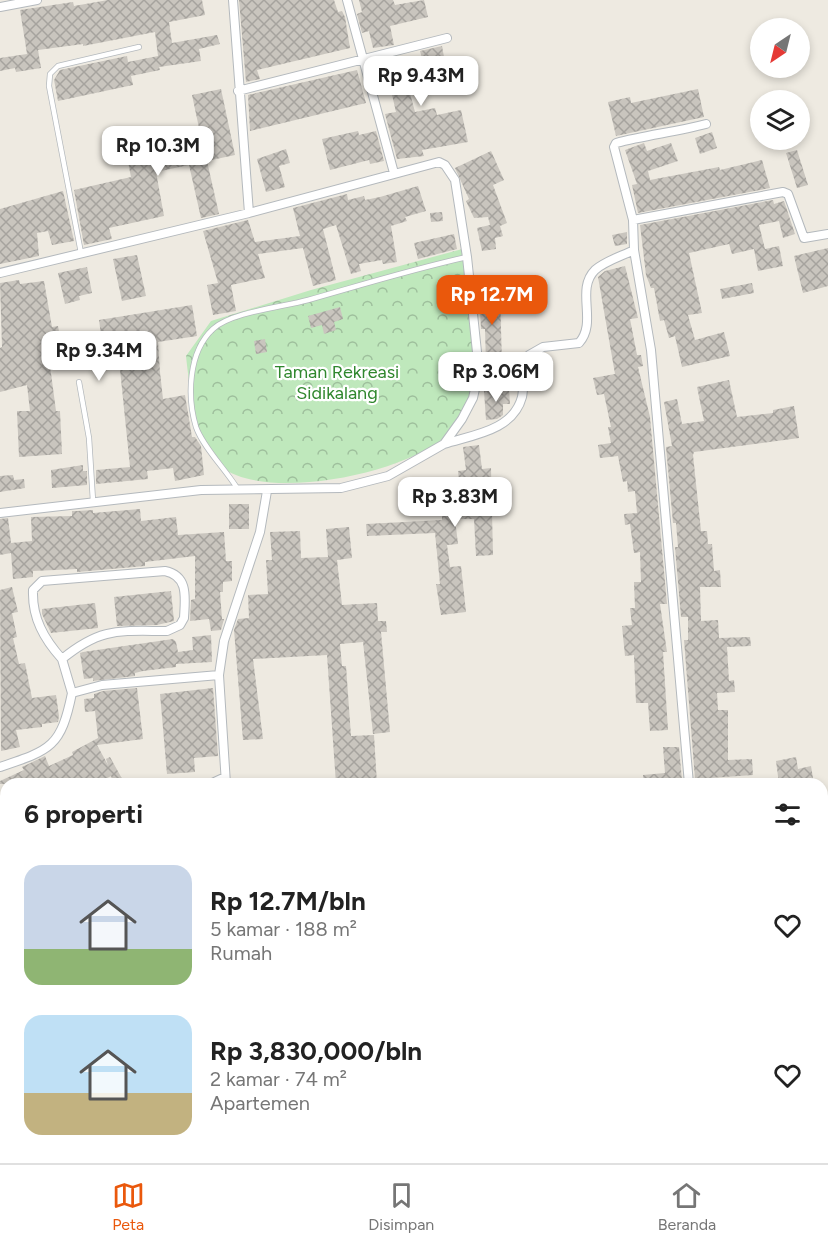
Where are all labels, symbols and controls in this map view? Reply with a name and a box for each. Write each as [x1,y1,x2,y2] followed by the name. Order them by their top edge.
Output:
[750,18,810,78] north arrow
[750,18,810,150] map controls
[359,56,483,107] pin: Rp 9.43M
[377,63,465,87] text: Rp 9.43M
[750,90,810,150] button: layers
[96,126,220,177] pin: Rp 10.3M
[116,133,200,157] text: Rp 10.3M
[430,275,554,326] pin: Rp 12.7M
[451,282,533,306] text: Rp 12.7M
[37,331,161,382] pin: Rp 9.34M
[55,338,143,362] text: Rp 9.34M
[434,352,558,403] pin: Rp 3.06M
[452,359,540,383] text: Rp 3.06M
[275,361,399,404] park label: Taman Rekreasi Sidikalang
[393,477,517,528] pin: Rp 3.83M
[412,484,498,508] text: Rp 3.83M
[24,798,143,830] text: 6 properti
[771,798,804,831] icon: filters
[210,885,366,917] text: Rp 12.7M/bln
[72,889,144,961] icon: home
[771,909,804,942] icon: heart
[210,917,357,941] text: 5 kamar · 188 m²
[210,941,272,965] text: Rumah
[210,1035,422,1067] text: Rp 3,830,000/bln
[72,1039,144,1111] icon: home
[771,1059,804,1092] icon: heart
[210,1067,347,1091] text: 2 kamar · 74 m²
[210,1091,310,1115] text: Apartemen
[112,1179,145,1234] tab: Peta
[368,1179,434,1234] tab: Disimpan
[658,1179,716,1234] tab: Beranda

